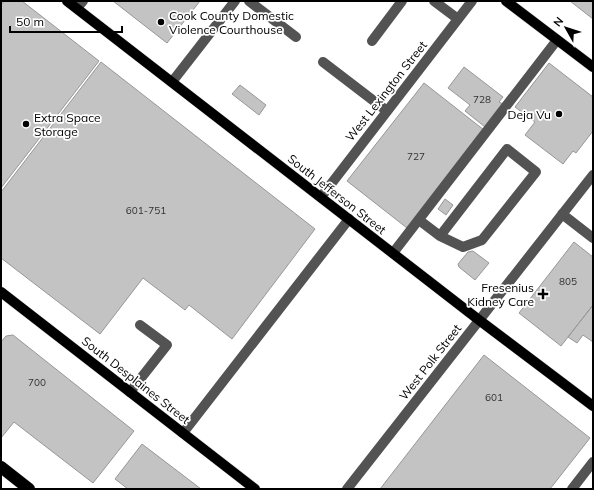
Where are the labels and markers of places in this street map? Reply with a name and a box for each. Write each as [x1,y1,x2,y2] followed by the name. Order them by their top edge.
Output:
[169,8,294,37] place label: Cook County Domestic Violence Courthouse
[156,17,166,27] marker: Cook County Domestic Violence Courthouse
[508,107,551,122] place label: Deja Vu
[554,109,564,119] marker: Deja Vu
[34,110,101,139] place label: Extra Space Storage
[21,119,31,129] marker: Extra Space Storage
[467,280,534,309] place label: Fresenius Kidney Care
[537,288,549,300] marker: Fresenius Kidney Care

